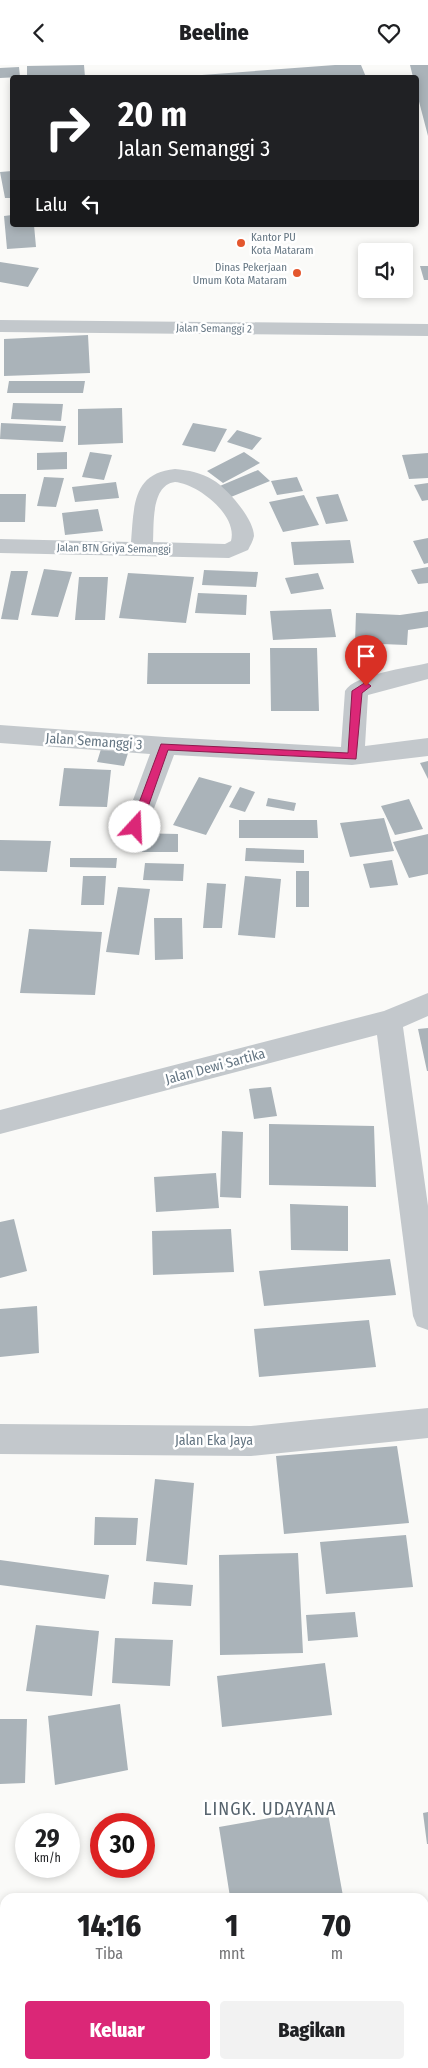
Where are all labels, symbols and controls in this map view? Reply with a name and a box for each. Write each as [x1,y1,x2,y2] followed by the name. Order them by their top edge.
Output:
[25,19,53,47] icon: back
[179,19,249,46] text: Beeline
[375,19,403,47] icon: heart
[118,93,187,135] text: 20 m
[35,95,100,160] icon: right
[118,135,270,162] text: Jalan Semanggi 3
[77,190,105,218] icon: left
[35,193,67,216] text: Lalu
[251,231,313,257] place label: Kantor PU Kota Mataram
[235,237,247,249] marker: Kantor PU Kota Mataram
[358,243,413,298] map controls
[358,243,413,298] button: sound
[193,261,287,287] place label: Dinas Pekerjaan Umum Kota Mataram
[291,267,303,279] marker: Dinas Pekerjaan Umum Kota Mataram
[176,321,252,336] street label: Jalan Semanggi 2
[57,541,171,556] street label: Jalan BTN Griya Semanggi
[345,635,387,686] pin
[352,642,380,670] icon: arrive
[45,730,143,753] street label: Jalan Semanggi 3
[108,800,160,852] position arrow
[163,1045,267,1088] street label: Jalan Dewi Sartika
[175,1432,253,1449] street label: Jalan Eka Jaya
[204,1798,336,1820] district label: LINGK. UDAYANA
[90,1813,155,1878] speed limit sign: 30
[35,1824,60,1854] text: 29
[34,1851,61,1865] text: km/h
[78,1908,141,1944] text: 14:16
[225,1908,238,1944] text: 1
[322,1908,351,1944] text: 70
[95,1944,123,1963] text: Tiba
[219,1944,245,1963] text: mnt
[331,1944,343,1963] text: m
[25,2001,210,2059] button: Keluar
[220,2001,404,2059] button: Bagikan

